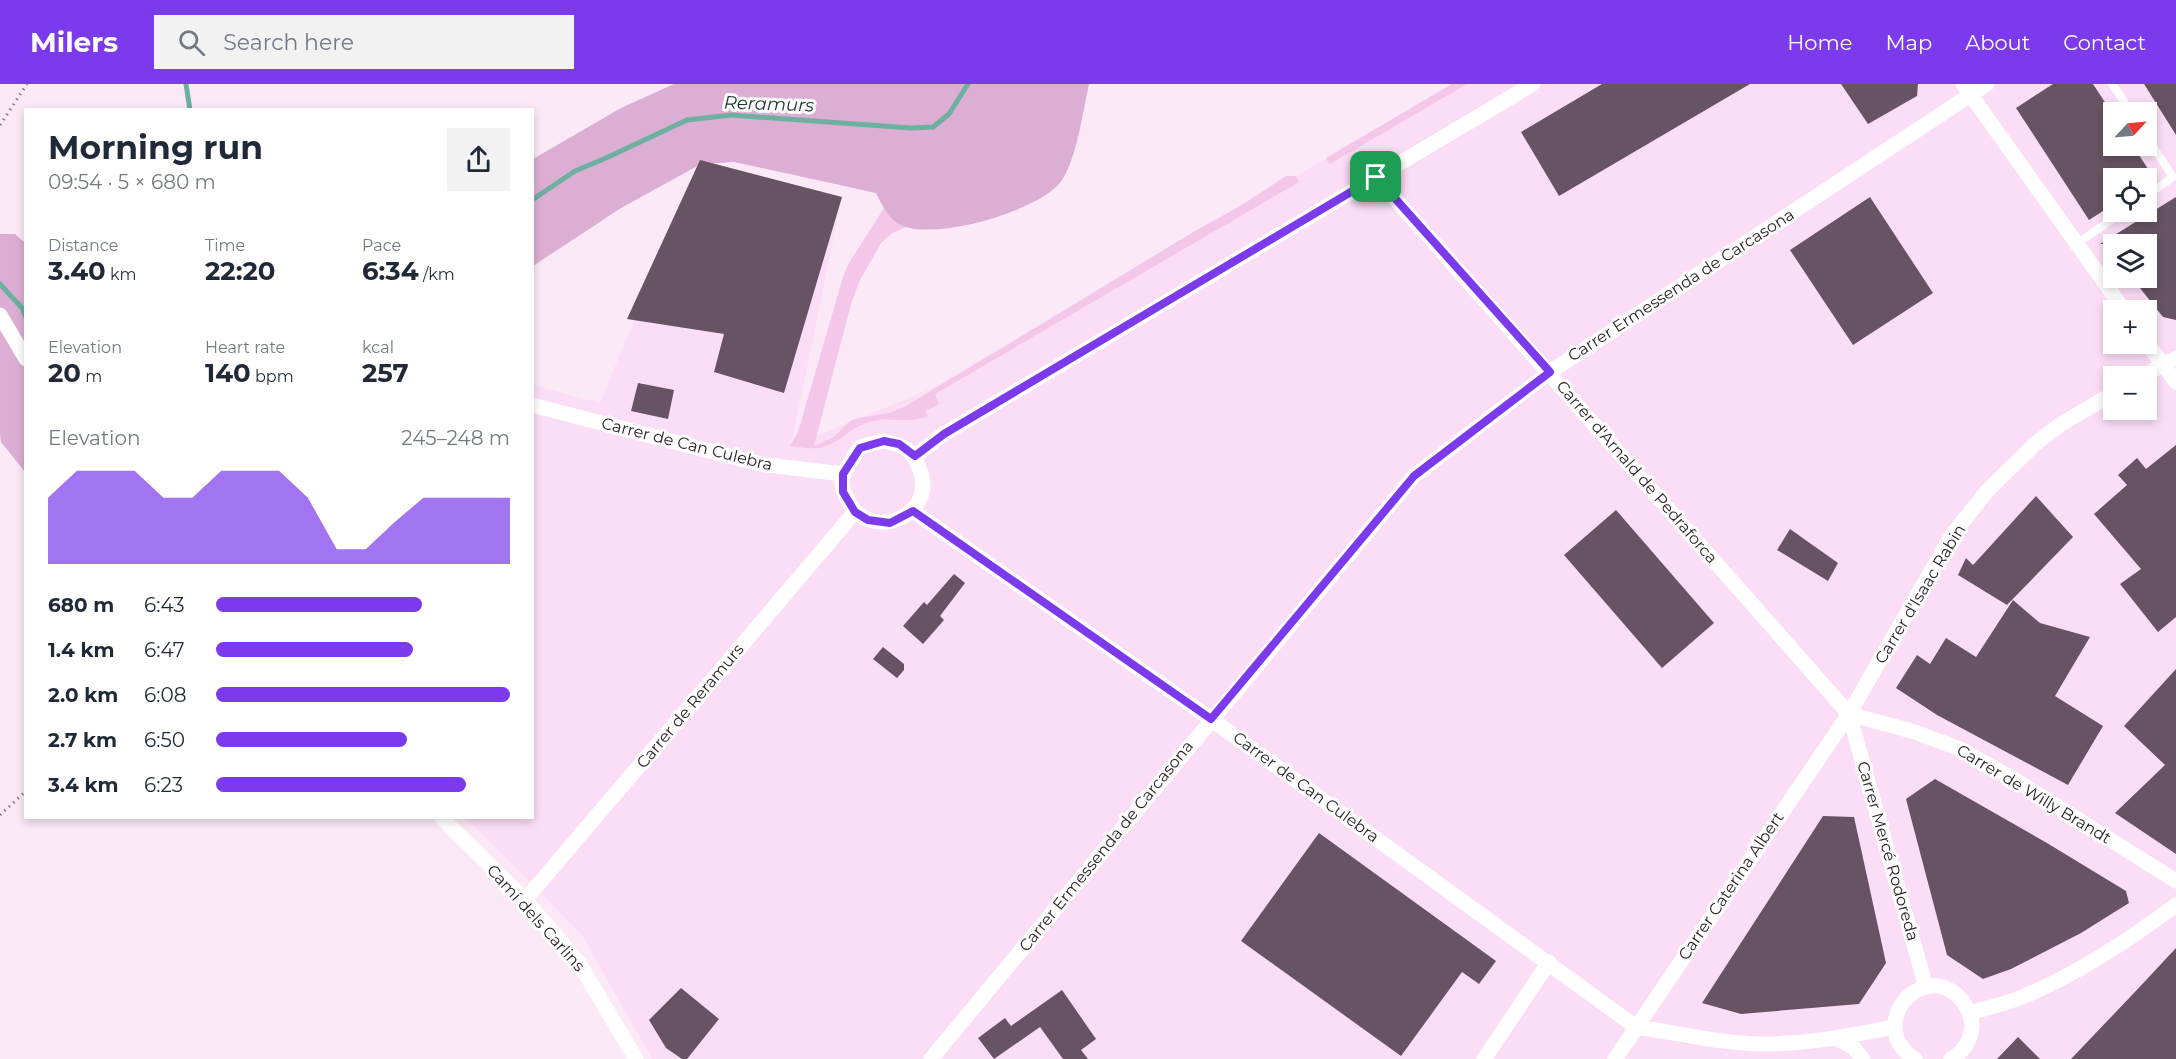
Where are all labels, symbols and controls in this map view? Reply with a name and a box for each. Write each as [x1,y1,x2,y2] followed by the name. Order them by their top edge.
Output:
[154,15,574,69] search box
[30,25,118,59] text: Milers
[175,26,208,59] icon: search
[223,29,354,56] text: Search here
[1787,30,1852,55] text: Home
[1885,30,1932,55] text: Map
[1965,30,2030,55] text: About
[2063,30,2146,55] text: Contact
[724,91,815,117] water label: Reramurs
[2103,102,2157,156] north arrow
[2103,102,2157,420] map controls
[48,127,263,167] text: Morning run
[447,128,510,191] button: share
[1350,151,1401,202] pin
[1359,160,1392,193] icon: arrive
[2103,168,2157,222] button: locate
[48,170,216,194] text: 09:54 · 5 × 680 m
[1564,205,1798,365] street label: Carrer Ermessenda de Carcasona
[2103,234,2157,288] button: layers
[48,236,118,255] text: Distance
[205,236,245,255] text: Time
[362,236,401,255] text: Pace
[48,255,106,287] text: 3.40
[205,255,276,287] text: 22:20
[362,255,419,287] text: 6:34
[106,265,136,284] text: km
[419,265,455,284] text: /km
[2103,300,2157,354] button: +
[48,338,122,357] text: Elevation
[205,338,285,357] text: Heart rate
[362,338,394,357] text: kcal
[48,357,81,389] text: 20
[205,357,251,389] text: 140
[362,357,409,389] text: 257
[2103,366,2157,420] button: −
[81,367,102,386] text: m
[251,367,294,386] text: bpm
[1552,377,1722,567] street label: Carrer d'Arnald de Pedraforca
[599,414,775,474] street label: Carrer de Can Culebra
[48,426,140,450] text: Elevation
[401,426,510,450] text: 245–248 m
[1871,521,1969,667] street label: Carrer d'Isaac Rabin
[48,593,114,617] text: 680 m
[144,593,185,617] text: 6:43
[48,638,115,662] text: 1.4 km
[144,638,184,662] text: 6:47
[632,640,748,772] street label: Carrer de Reramurs
[48,683,118,707] text: 2.0 km
[144,683,186,707] text: 6:08
[48,728,117,752] text: 2.7 km
[144,728,185,752] text: 6:50
[1229,728,1383,846] street label: Carrer de Can Culebra
[1015,737,1197,955] street label: Carrer Ermessenda de Carcasona
[1953,740,2115,848] street label: Carrer de Willy Brandt
[1853,759,1923,943] street label: Carrer Mercé Rodoreda
[48,773,119,797] text: 3.4 km
[144,773,183,797] text: 6:23
[1674,808,1788,964] street label: Carrer Caterina Albert
[483,861,589,975] street label: Camí dels Carlins

